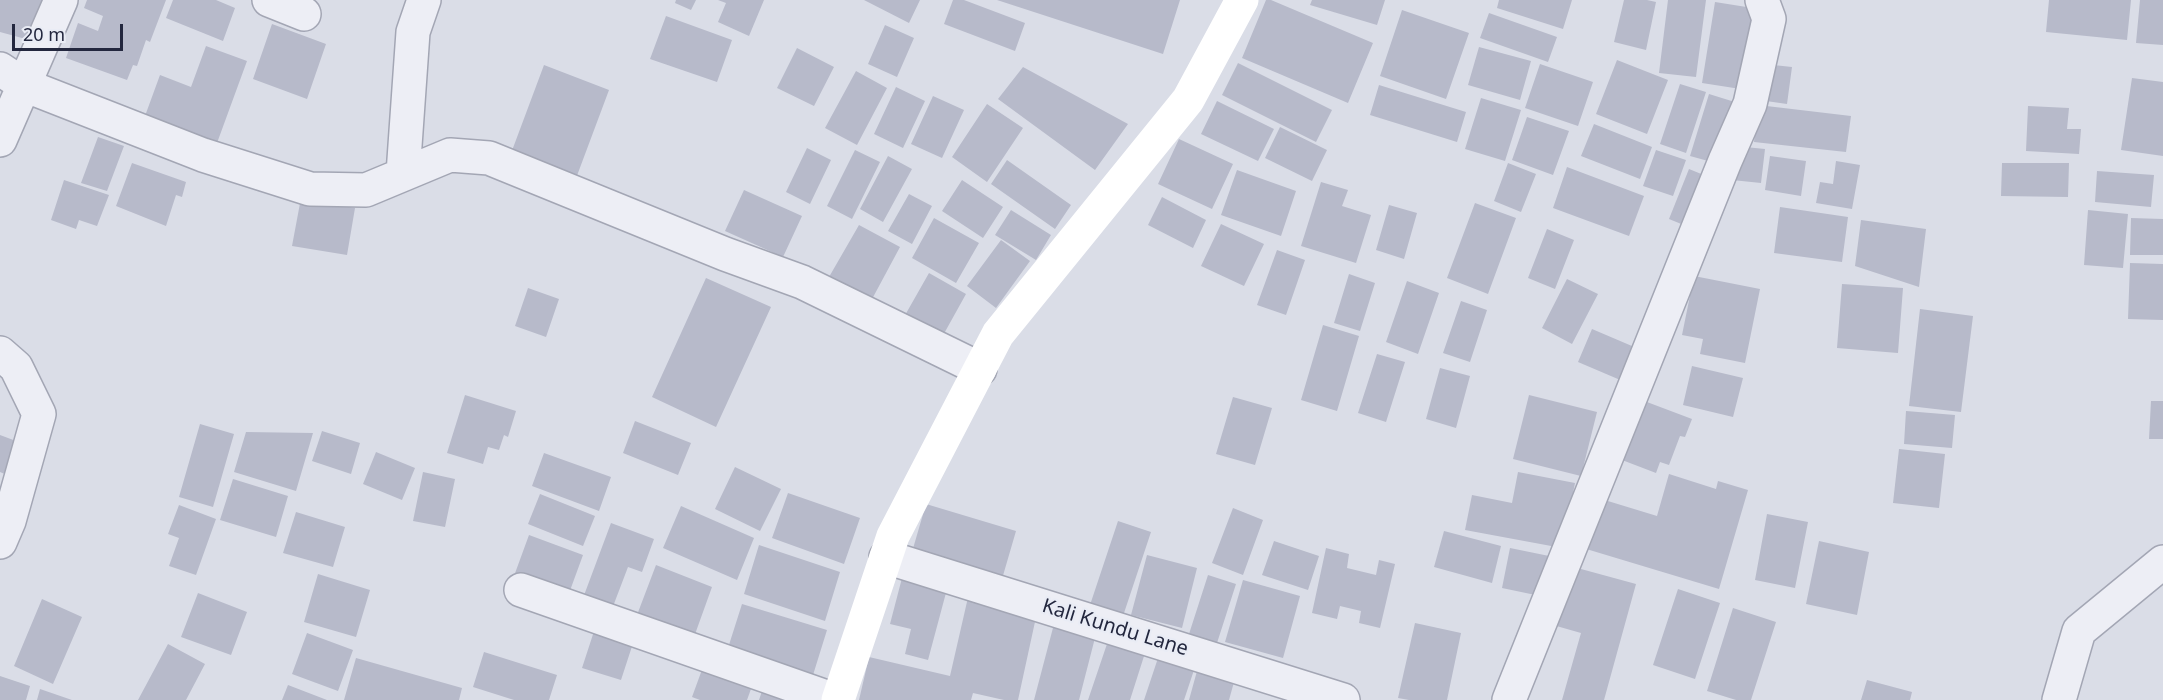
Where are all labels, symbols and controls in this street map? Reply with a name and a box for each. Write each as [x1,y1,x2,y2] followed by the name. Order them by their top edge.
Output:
[15,12,126,50] scale bar
[23,22,65,46] text: 20 m
[1039,594,1191,662] street label: Kali Kundu Lane

